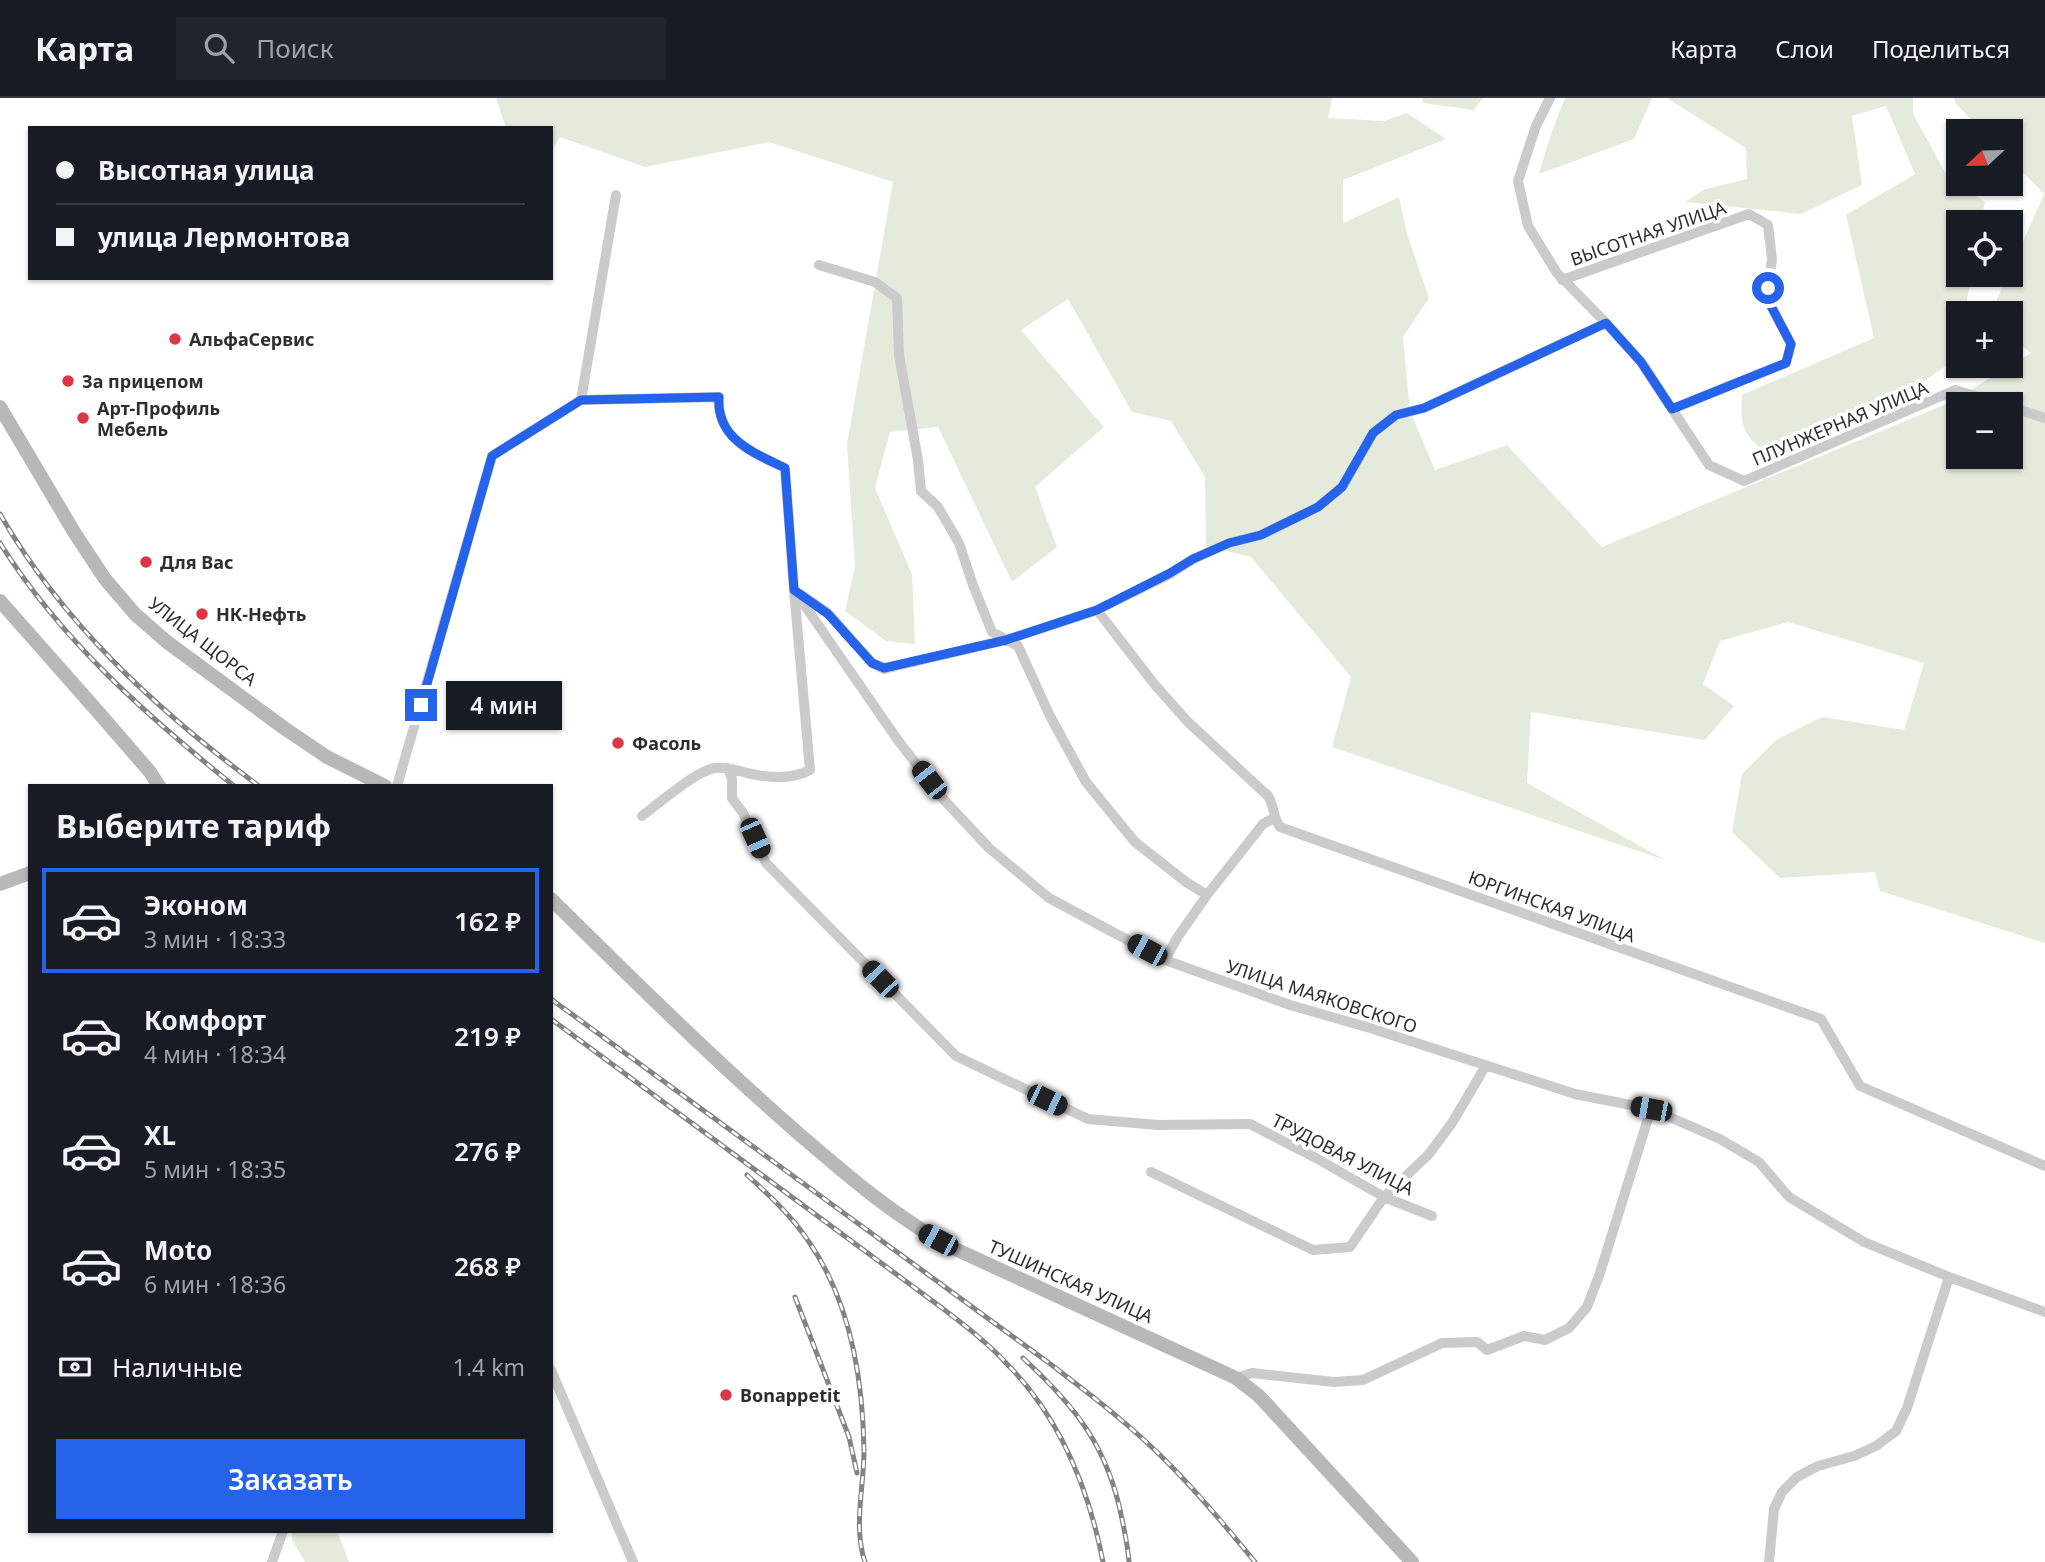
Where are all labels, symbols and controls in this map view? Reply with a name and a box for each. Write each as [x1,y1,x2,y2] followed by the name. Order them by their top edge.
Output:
[176,17,666,80] search box
[35,26,134,71] text: Карта
[200,29,238,67] icon: search
[256,30,333,66] text: Поиск
[1670,32,1737,65] text: Карта
[1775,32,1834,65] text: Слои
[1872,32,2010,65] text: Поделиться
[1946,119,2023,196] north arrow
[1946,119,2023,469] map controls
[98,152,315,188] text: Высотная улица
[1567,195,1729,271] street label: ВЫСОТНАЯ УЛИЦА
[1946,210,2023,287] button: locate
[98,219,350,255] text: улица Лермонтова
[1752,272,1784,304] route start
[1946,301,2023,378] button: +
[189,327,314,351] place label: АльфаСервис
[167,331,183,347] marker: АльфаСервис
[82,369,204,393] place label: За прицепом
[60,373,76,389] marker: За прицепом
[1748,375,1932,471] street label: ПЛУНЖЕРНАЯ УЛИЦА
[1946,392,2023,469] button: −
[97,396,220,441] place label: Арт-Профиль Мебель
[75,410,91,426] marker: Арт-Профиль Мебель
[160,550,233,574] place label: Для Вас
[138,554,154,570] marker: Для Вас
[144,591,262,691] street label: УЛИЦА ЩОРСА
[216,602,306,626] place label: НК-Нефть
[194,606,210,622] marker: НК-Нефть
[446,680,561,730] callout: 4 мин
[405,689,437,721] route end
[470,689,538,721] text: 4 мин
[632,731,701,755] place label: Фасоль
[610,735,626,751] marker: Фасоль
[908,757,951,803] car
[56,804,331,847] text: Выберите тариф
[737,815,774,861] car
[1465,865,1639,948] street label: ЮРГИНСКАЯ УЛИЦА
[144,887,248,923] text: Эконом
[60,889,123,952] icon: car
[454,903,521,939] text: 162 ₽
[144,923,286,955] text: 3 мин · 18:33
[1124,931,1171,969] car
[1224,954,1420,1038] street label: УЛИЦА МАЯКОВСКОГО
[858,957,903,1001] car
[144,1002,266,1038] text: Комфорт
[60,1004,123,1067] icon: car
[454,1018,521,1054] text: 219 ₽
[144,1038,286,1070] text: 4 мин · 18:34
[1024,1081,1071,1119] car
[1629,1095,1674,1123] car
[1268,1108,1419,1200] street label: ТРУДОВАЯ УЛИЦА
[144,1117,176,1153] text: XL
[60,1119,123,1182] icon: car
[454,1133,521,1169] text: 276 ₽
[144,1153,286,1185] text: 5 мин · 18:35
[915,1221,962,1259] car
[144,1232,212,1268] text: Moto
[60,1234,123,1297] icon: car
[985,1234,1157,1328] street label: ТУШИНСКАЯ УЛИЦА
[454,1248,521,1284] text: 268 ₽
[144,1268,286,1300] text: 6 мин · 18:36
[56,1348,94,1386] icon: cash
[112,1349,243,1385] text: Наличные
[453,1351,525,1383] text: 1.4 km
[740,1383,840,1407] place label: Bonappetit
[718,1387,734,1403] marker: Bonappetit
[56,1439,525,1519] button: Заказать

